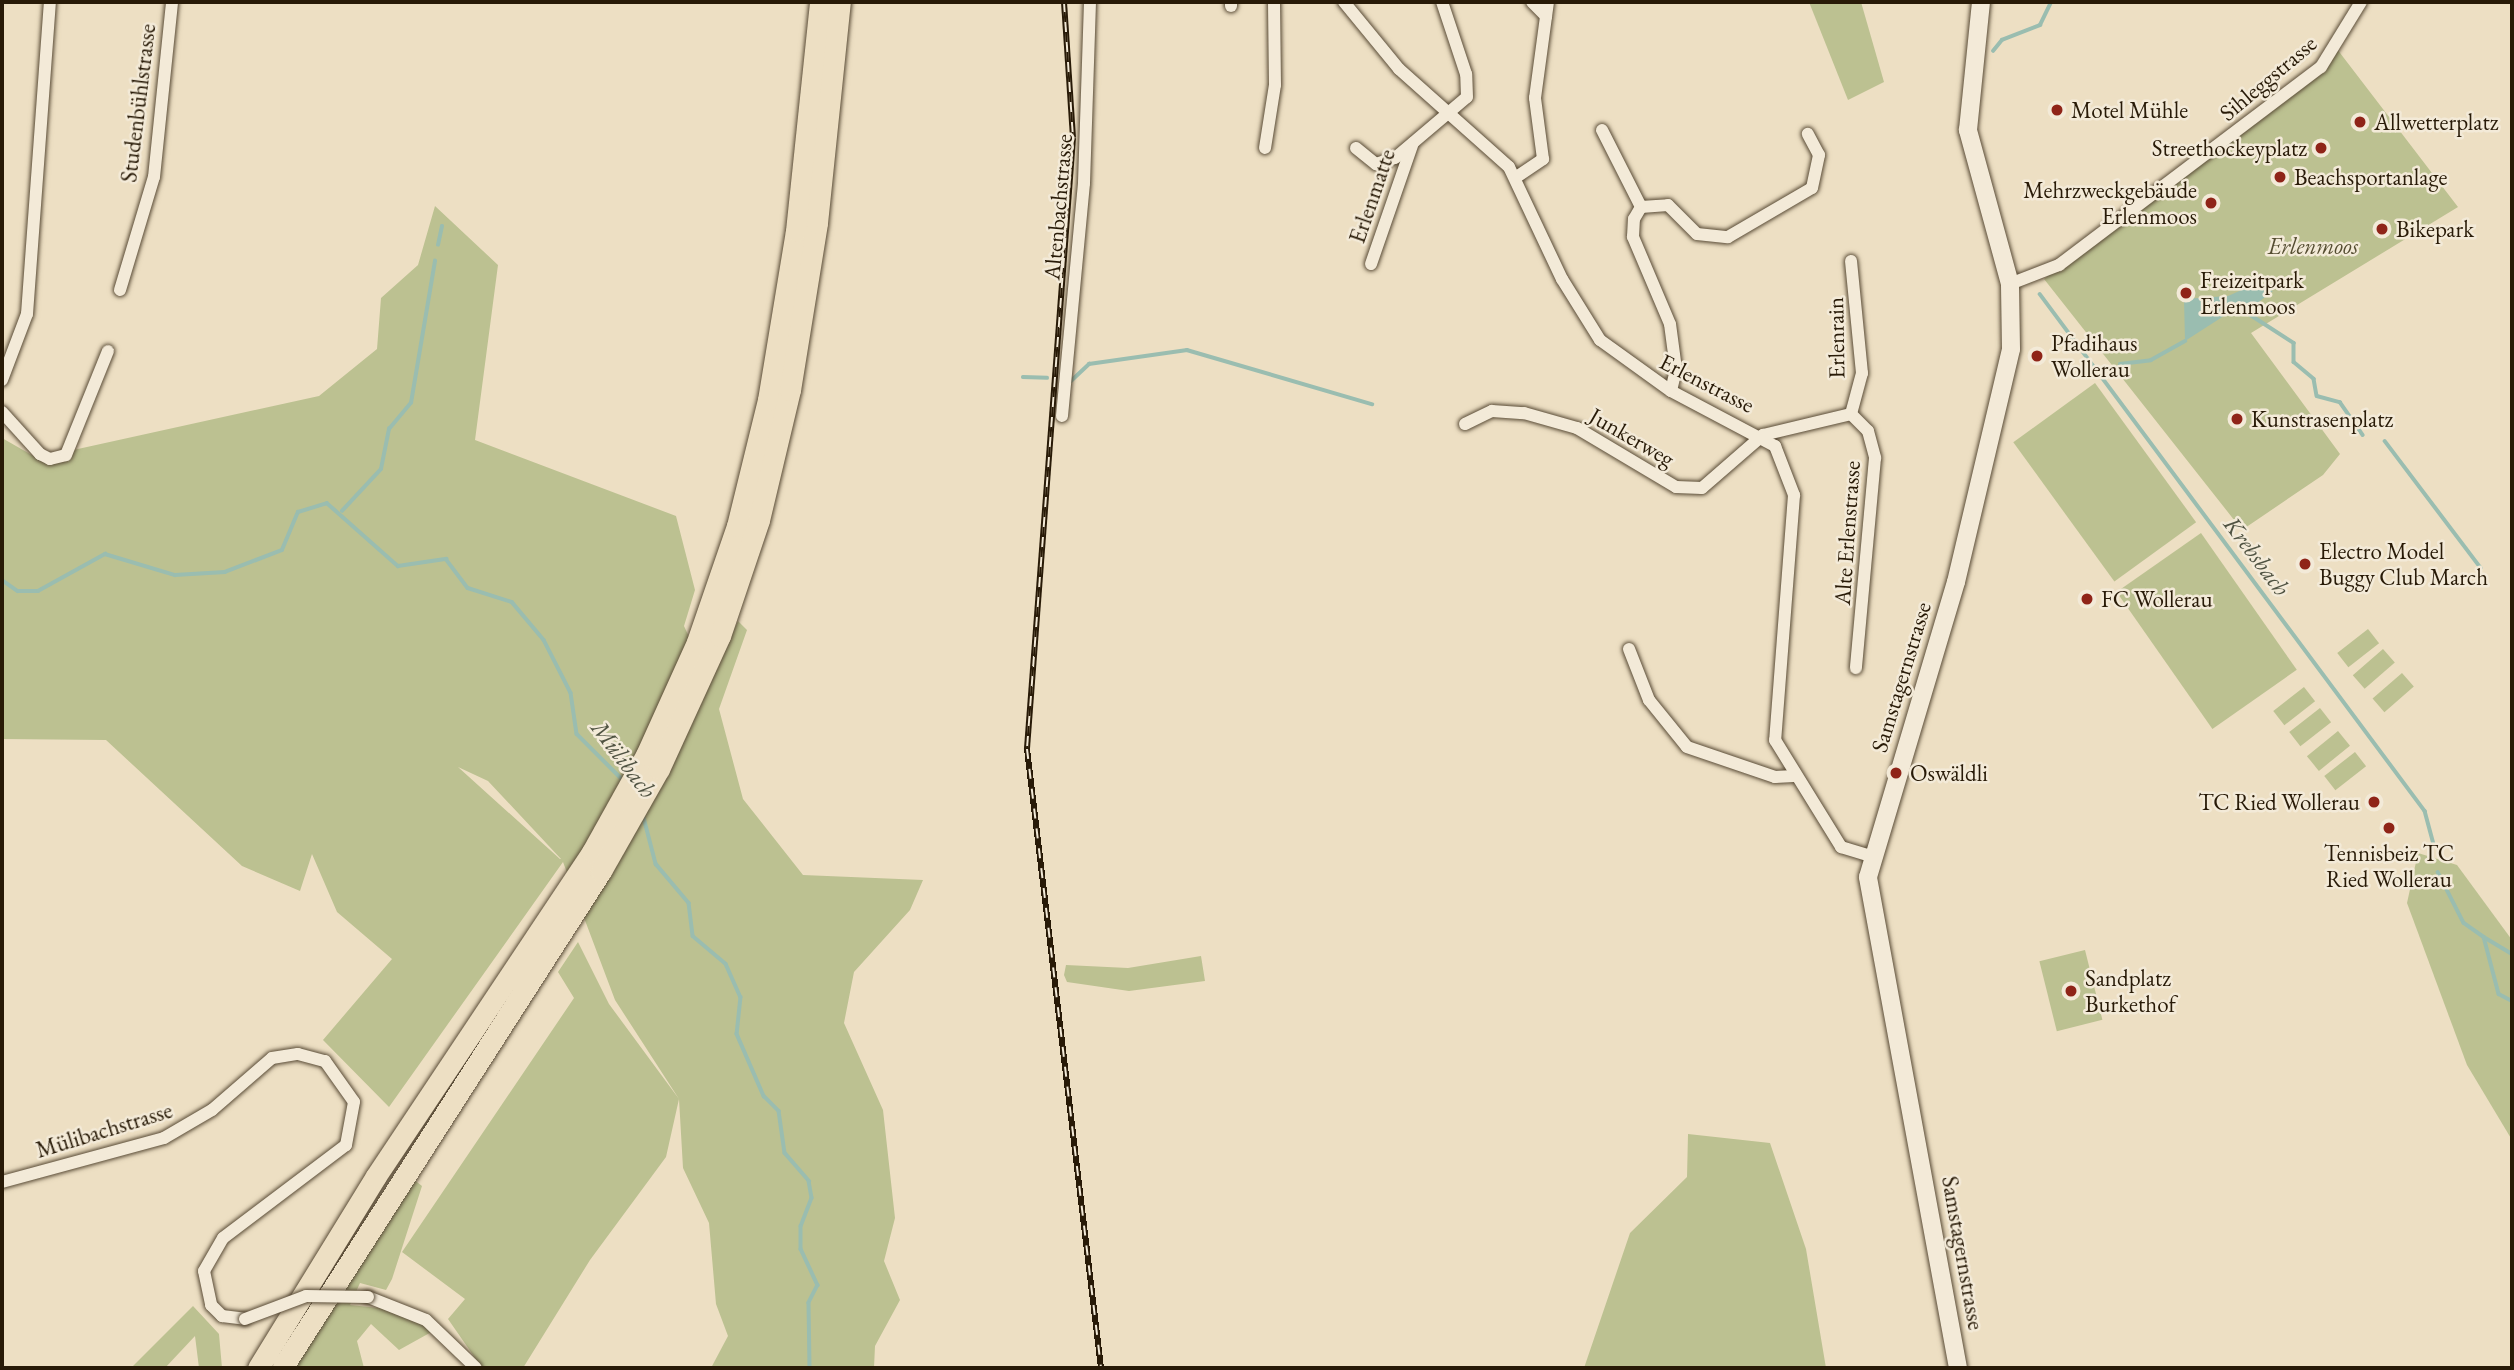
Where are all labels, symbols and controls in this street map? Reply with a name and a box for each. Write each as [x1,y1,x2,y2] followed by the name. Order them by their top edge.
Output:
[115,22,161,184] street label: Studenbühlstrasse
[2214,29,2322,127] street label: Sihleggstrasse
[2071,96,2188,124] place label: Motel Mühle
[2049,102,2065,118] marker: Motel Mühle
[2374,108,2498,136] place label: Allwetterplatz
[2352,114,2368,130] marker: Allwetterplatz
[1038,133,1078,281] street label: Altenbachstrasse
[2152,134,2307,162] place label: Streethockeyplatz
[2313,140,2329,156] marker: Streethockeyplatz
[1343,145,1401,247] street label: Erlenmatte
[2294,163,2448,191] place label: Beachsportanlage
[2272,169,2288,185] marker: Beachsportanlage
[2023,176,2197,230] place label: Mehrzweckgebäude Erlenmoos
[2203,195,2219,211] marker: Mehrzweckgebäude Erlenmoos
[2396,215,2474,243] place label: Bikepark
[2374,221,2390,237] marker: Bikepark
[2268,232,2358,260] park label: Erlenmoos
[2200,266,2304,320] place label: Freizeitpark Erlenmoos
[2178,285,2194,301] marker: Freizeitpark Erlenmoos
[1821,297,1851,379] street label: Erlenrain
[2051,329,2137,383] place label: Pfadihaus Wollerau
[1655,347,1759,419] street label: Erlenstrasse
[2029,348,2045,364] marker: Pfadihaus Wollerau
[1585,402,1679,472] street label: Junkerweg
[2251,405,2393,433] place label: Kunstrasenplatz
[2229,411,2245,427] marker: Kunstrasenplatz
[1828,460,1866,606] street label: Alte Erlenstrasse
[2218,511,2296,601] water label: Krebsbach
[2319,537,2488,591] place label: Electro Model Buggy Club March
[2297,556,2313,572] marker: Electro Model Buggy Club March
[2101,585,2213,613] place label: FC Wollerau
[2079,591,2095,607] marker: FC Wollerau
[1865,599,1937,755] street label: Samstagernstrasse
[585,714,663,804] water label: Mülibach
[1910,759,1988,787] place label: Oswäldli
[1888,765,1904,781] marker: Oswäldli
[2198,788,2360,816] place label: TC Ried Wollerau
[2366,794,2382,810] marker: TC Ried Wollerau
[2381,820,2397,836] marker: Tennisbeiz TC Ried Wollerau
[2324,839,2454,893] place label: Tennisbeiz TC Ried Wollerau
[2085,964,2176,1018] place label: Sandplatz Burkethof
[2063,983,2079,999] marker: Sandplatz Burkethof
[32,1096,176,1164] street label: Mülibachstrasse
[1936,1174,1990,1332] street label: Samstagernstrasse

